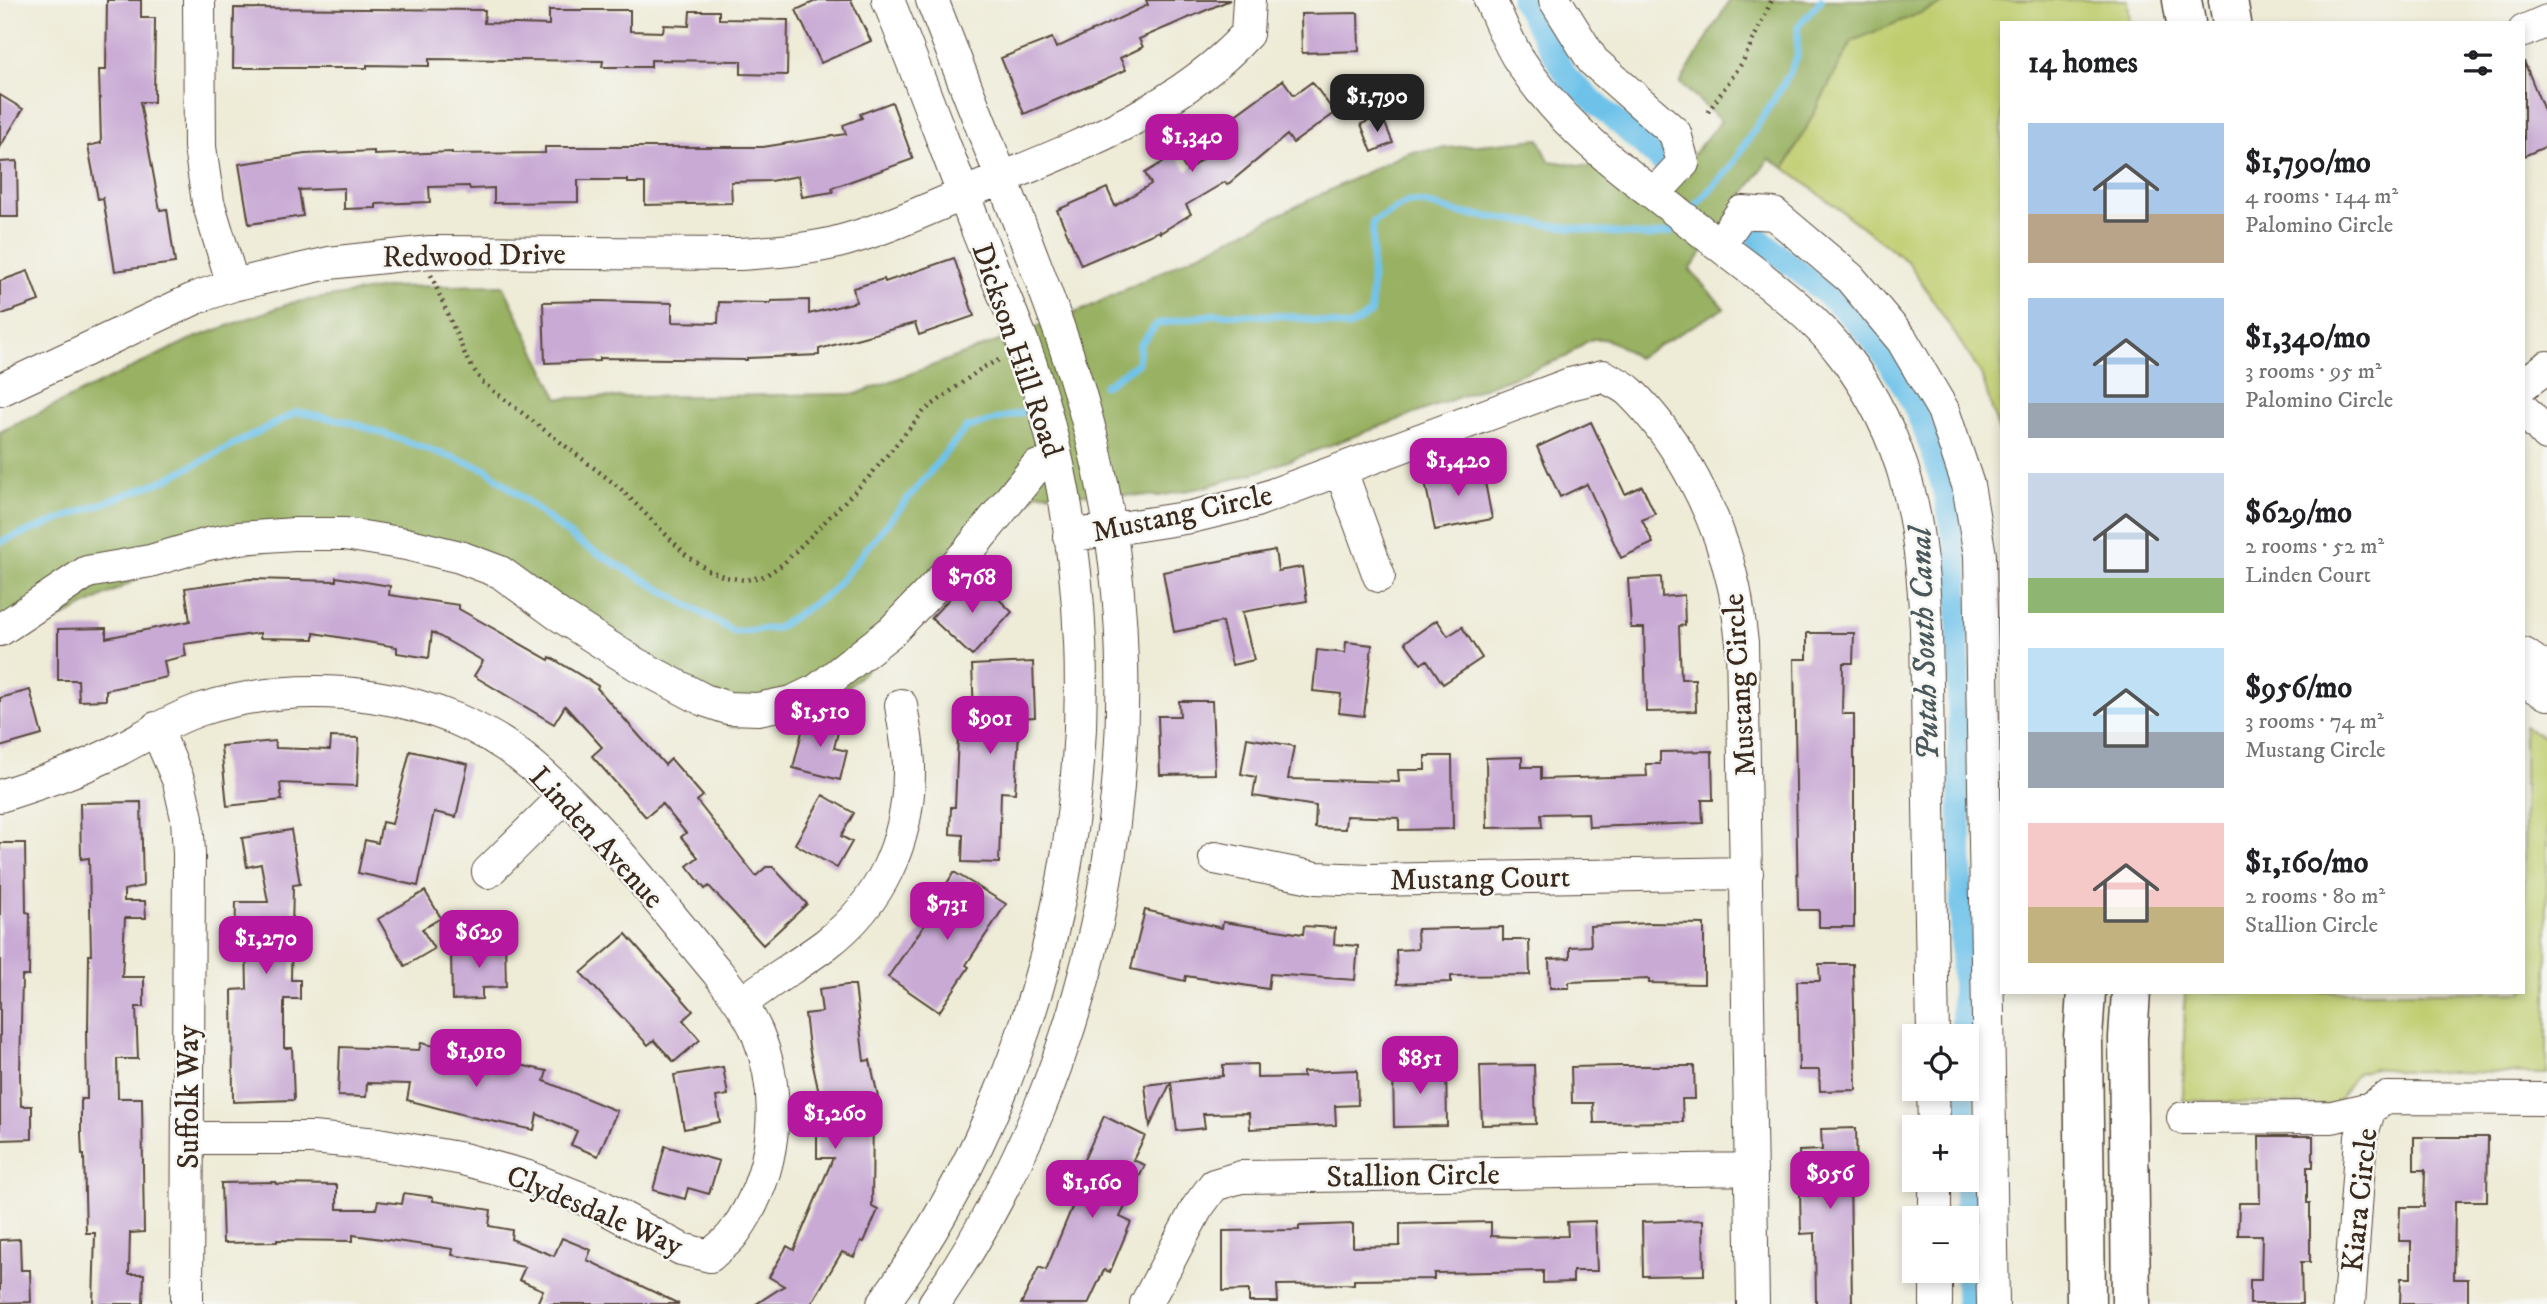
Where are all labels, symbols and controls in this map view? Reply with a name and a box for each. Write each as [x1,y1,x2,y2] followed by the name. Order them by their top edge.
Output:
[2459,44,2497,82] icon: filters
[2028,45,2138,82] text: 14 homes
[1320,74,1434,134] pin: $1,790
[1346,82,1408,111] text: $1,790
[1135,114,1249,174] pin: $1,340
[1161,122,1223,151] text: $1,340
[2245,145,2371,182] text: $1,790/mo
[2084,151,2168,235] icon: home
[2245,182,2398,211] text: 4 rooms · 144 m²
[2245,211,2393,240] text: Palomino Circle
[382,236,566,277] street label: Redwood Drive
[963,239,1071,462] street label: Dickson Hill Road
[2245,320,2370,357] text: $1,340/mo
[2084,326,2168,410] icon: home
[2245,357,2382,386] text: 3 rooms · 95 m²
[2245,386,2393,415] text: Palomino Circle
[1401,438,1515,498] pin: $1,420
[1426,446,1490,475] text: $1,420
[1089,477,1276,552] street label: Mustang Circle
[2245,495,2352,532] text: $629/mo
[2084,501,2168,585] icon: home
[1901,523,1949,761] water label: Putah South Canal
[2245,532,2384,561] text: 2 rooms · 52 m²
[931,556,1013,615] pin: $768
[2245,561,2371,590] text: Linden Court
[948,563,996,592] text: $768
[1716,592,1765,778] street label: Mustang Circle
[2245,670,2352,707] text: $956/mo
[2084,676,2168,760] icon: home
[763,690,877,749] pin: $1,510
[949,696,1031,756] pin: $901
[790,697,850,726] text: $1,510
[968,704,1012,733] text: $901
[2245,707,2384,736] text: 3 rooms · 74 m²
[2245,736,2386,765] text: Mustang Circle
[521,759,671,917] street label: Linden Avenue
[2245,845,2368,882] text: $1,160/mo
[2084,851,2168,935] icon: home
[1390,859,1571,900] street label: Mustang Court
[2245,882,2385,911] text: 2 rooms · 80 m²
[906,883,988,942] pin: $731
[926,890,968,919] text: $731
[438,911,520,970] pin: $629
[2245,911,2378,940] text: Stallion Circle
[209,916,323,976] pin: $1,270
[455,918,503,947] text: $629
[235,924,297,953] text: $1,270
[171,1024,208,1169] street label: Suffolk Way
[1902,1024,1979,1283] map controls
[1902,1024,1979,1101] button: locate
[419,1030,533,1089] pin: $1,910
[1379,1036,1461,1096] pin: $851
[446,1037,506,1066] text: $1,910
[1398,1044,1442,1073] text: $851
[778,1092,892,1151] pin: $1,260
[804,1099,866,1128] text: $1,260
[1902,1115,1979,1192] button: +
[2335,1126,2386,1274] street label: Kiara Circle
[1789,1152,1871,1211] pin: $956
[1326,1156,1500,1197] street label: Stallion Circle
[501,1158,689,1265] street label: Clydesdale Way
[1806,1159,1854,1188] text: $956
[1035,1160,1149,1220] pin: $1,160
[1062,1168,1122,1197] text: $1,160
[1902,1206,1979,1283] button: −

